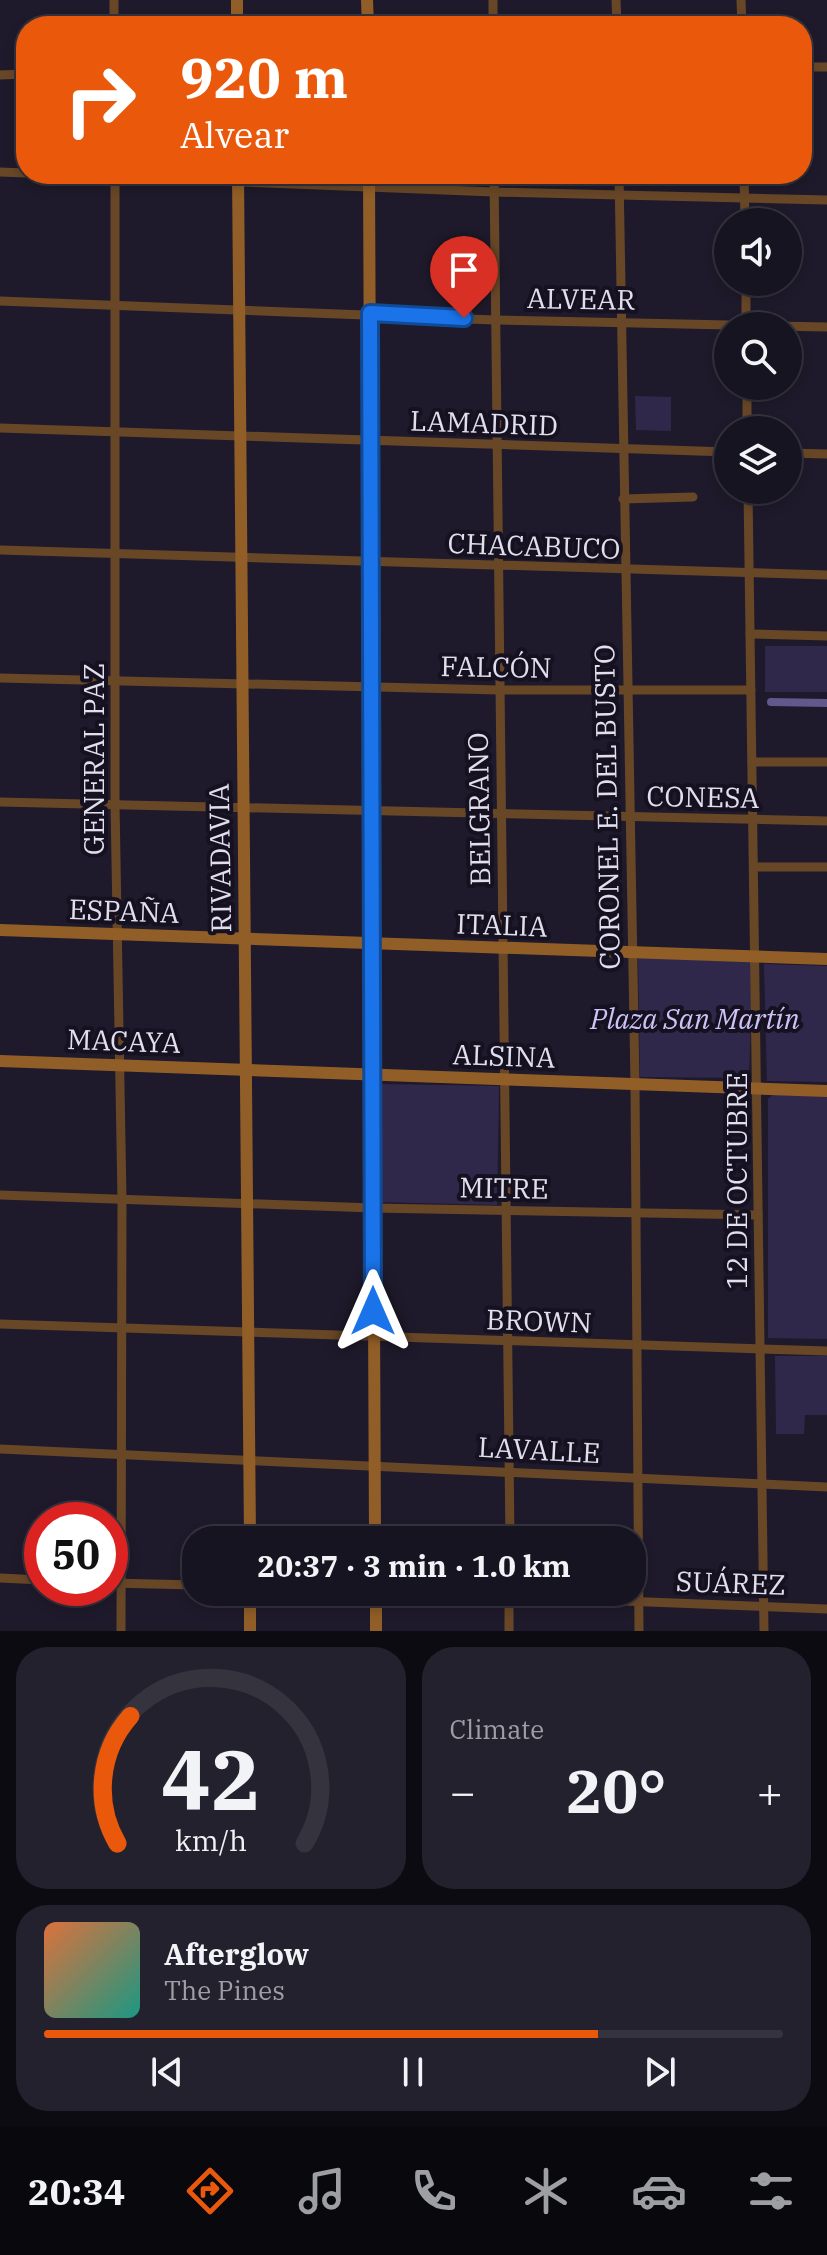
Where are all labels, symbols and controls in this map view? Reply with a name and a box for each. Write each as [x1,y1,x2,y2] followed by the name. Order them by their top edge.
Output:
[180,41,348,113] text: 920 m
[48,48,152,152] icon: right
[180,111,289,158] text: Alvear
[714,208,802,504] map controls
[714,208,802,296] button: sound
[430,236,498,318] pin
[442,248,486,292] icon: arrive
[526,279,636,318] street label: ALVEAR
[714,312,802,400] button: search
[410,401,559,444] street label: LAMADRID
[714,416,802,504] button: layers
[447,524,621,567] street label: CHACABUCO
[585,644,628,970] street label: CORONEL E. DEL BUSTO
[440,647,552,686] street label: FALCÓN
[75,663,112,855] street label: GENERAL PAZ
[459,732,498,886] street label: BELGRANO
[646,777,760,816] street label: CONESA
[200,783,239,933] street label: RIVADAVIA
[68,890,180,931] street label: ESPAÑA
[456,904,548,945] street label: ITALIA
[589,1000,800,1037] park label: Plaza San Martín
[67,1020,182,1061] street label: MACAYA
[452,1035,556,1076] street label: ALSINA
[718,1072,755,1290] street label: 12 DE OCTUBRE
[459,1168,549,1207] street label: MITRE
[331,1269,415,1353] position arrow
[486,1300,593,1341] street label: BROWN
[477,1428,601,1471] street label: LAVALLE
[24,1502,128,1606] speed limit sign: 50
[257,1546,571,1585] text: 20:37 · 3 min · 1.0 km
[675,1562,787,1603] street label: SUÁREZ
[450,1712,544,1746] text: Climate
[161,1725,261,1833] text: 42
[566,1751,666,1830] text: 20°
[450,1763,476,1820] text: −
[757,1763,783,1820] text: +
[175,1822,247,1859] text: km/h
[164,1934,309,1973] text: Afterglow
[164,1973,285,2007] text: The Pines
[145,2050,189,2094] icon: previous
[391,2050,435,2094] icon: pause
[638,2050,682,2094] icon: next
[182,2163,238,2219] icon: directions
[294,2163,350,2219] icon: music
[406,2163,462,2219] icon: phone
[518,2163,574,2219] icon: climate
[631,2163,687,2219] icon: car
[743,2163,799,2219] icon: filters
[28,2168,125,2215] text: 20:34

